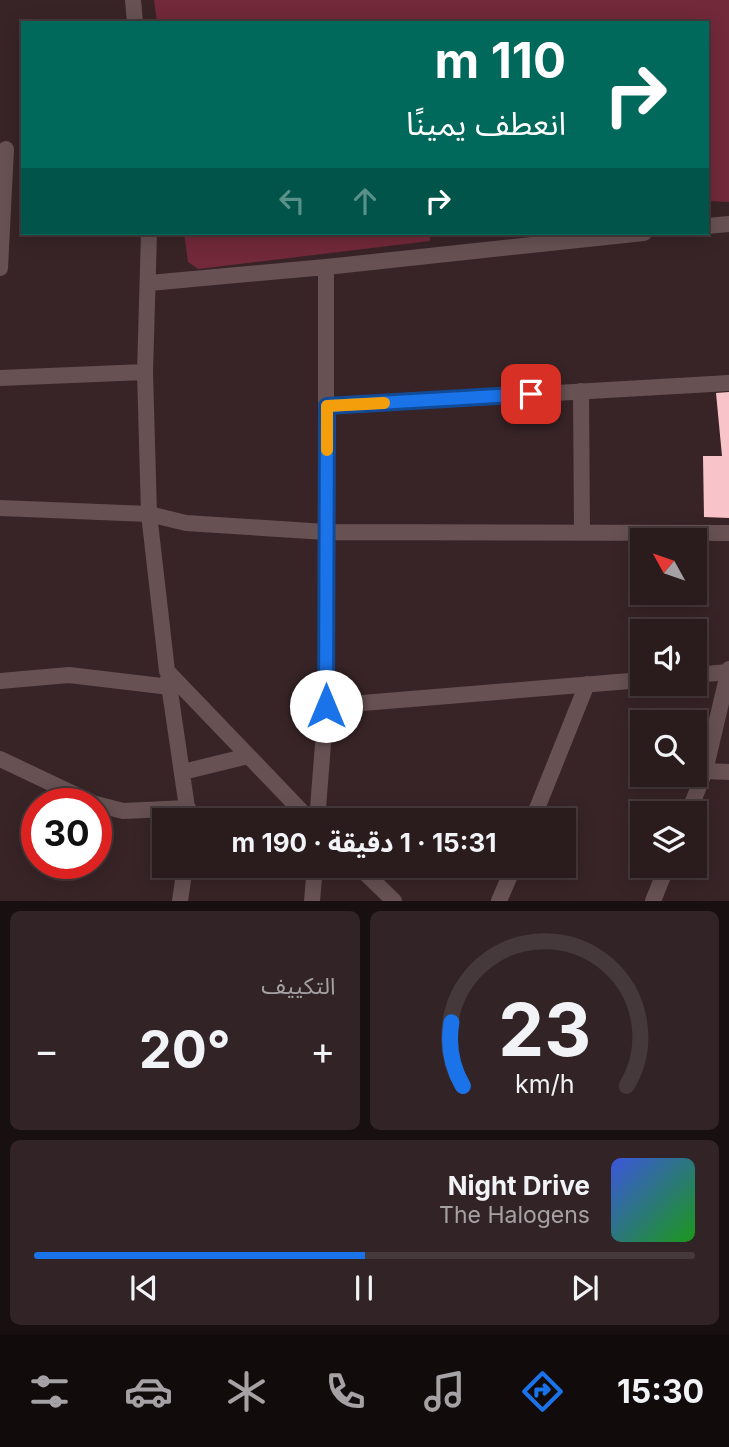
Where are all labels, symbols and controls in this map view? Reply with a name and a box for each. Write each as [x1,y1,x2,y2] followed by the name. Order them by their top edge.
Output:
[434,31,566,90] text: 110 m
[590,49,681,140] icon: right
[406,104,566,143] text: انعطف يمينًا
[273,182,311,220] icon: left
[346,182,384,220] icon: ahead
[419,182,457,220] icon: right
[501,364,561,424] pin
[512,375,550,413] icon: arrive
[630,528,707,606] north arrow
[630,528,707,878] map controls
[630,619,707,696] button: sound
[289,669,363,743] position arrow
[630,710,707,787] button: search
[21,788,112,879] speed limit sign: 30
[630,801,707,878] button: layers
[232,827,496,858] text: 15:31 · 1 دقيقة · 190 m
[261,972,336,1000] text: التكييف
[498,986,591,1075] text: 23
[139,1018,231,1081] text: 20°
[34,1027,59,1073] text: −
[310,1027,336,1073] text: +
[515,1069,574,1099] text: km/h
[448,1170,590,1201] text: Night Drive
[439,1201,590,1229] text: The Halogens
[125,1269,163,1307] icon: previous
[345,1269,383,1307] icon: pause
[566,1269,604,1307] icon: next
[25,1367,74,1416] icon: filters
[124,1367,173,1416] icon: car
[222,1367,271,1416] icon: climate
[321,1367,370,1416] icon: phone
[420,1367,469,1416] icon: music
[518,1367,567,1416] icon: directions
[617,1372,704,1411] text: 15:30

